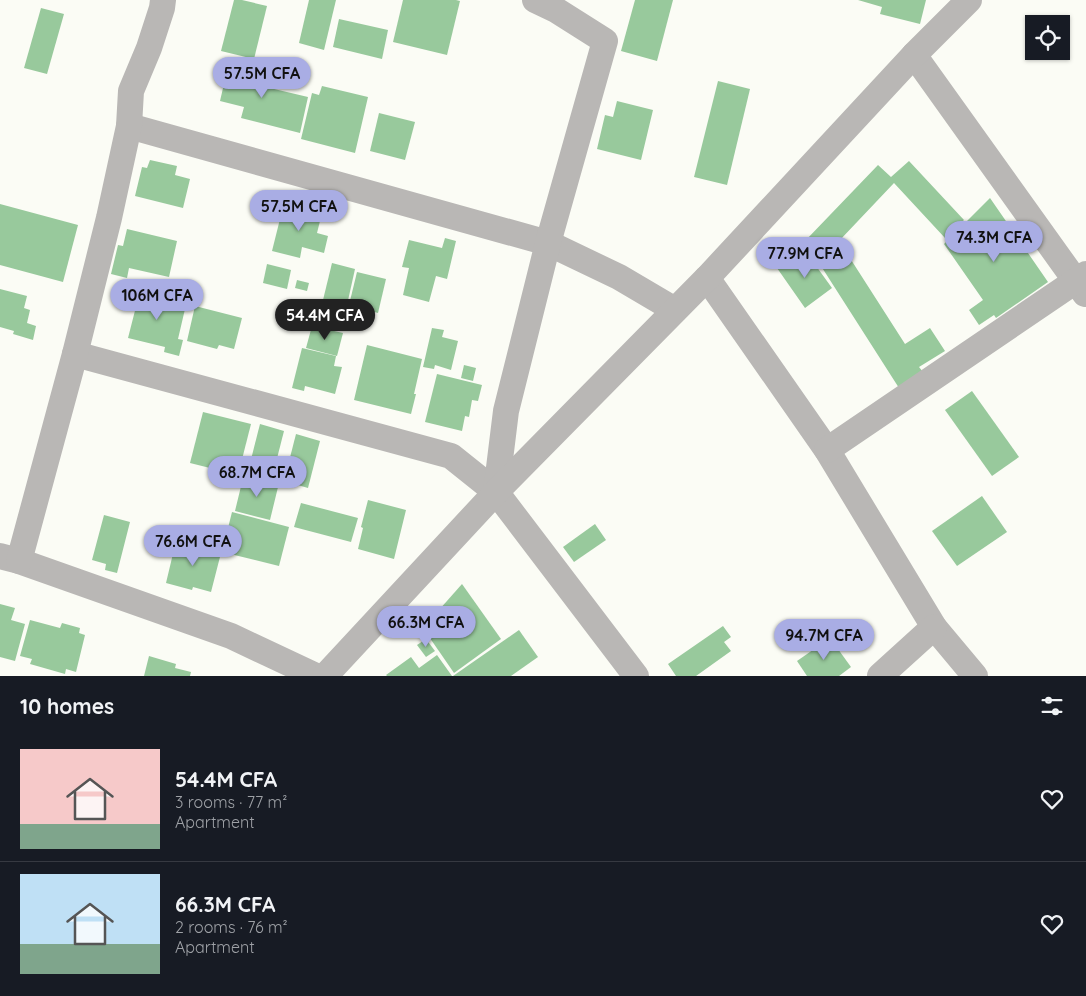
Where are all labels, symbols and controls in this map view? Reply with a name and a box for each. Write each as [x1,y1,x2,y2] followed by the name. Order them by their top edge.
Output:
[1025,15,1070,60] map controls
[1025,15,1070,60] button: locate
[205,56,319,99] pin: 57.5M CFA
[224,63,300,83] text: 57.5M CFA
[242,190,356,232] pin: 57.5M CFA
[261,196,337,216] text: 57.5M CFA
[937,220,1051,263] pin: 74.3M CFA
[956,227,1032,247] text: 74.3M CFA
[748,236,862,279] pin: 77.9M CFA
[767,243,843,263] text: 77.9M CFA
[105,278,209,321] pin: 106M CFA
[121,285,193,305] text: 106M CFA
[268,298,382,341] pin: 54.4M CFA
[286,305,364,325] text: 54.4M CFA
[200,456,314,498] pin: 68.7M CFA
[219,462,295,482] text: 68.7M CFA
[136,524,250,567] pin: 76.6M CFA
[155,531,231,551] text: 76.6M CFA
[369,606,483,648] pin: 66.3M CFA
[388,612,464,632] text: 66.3M CFA
[767,618,881,661] pin: 94.7M CFA
[785,625,863,645] text: 94.7M CFA
[1038,692,1066,720] icon: filters
[20,693,114,719] text: 10 homes
[175,766,277,792] text: 54.4M CFA
[60,769,120,829] icon: home
[1038,785,1066,813] icon: heart
[175,792,287,812] text: 3 rooms · 77 m²
[175,812,255,832] text: Apartment
[175,891,276,917] text: 66.3M CFA
[60,894,120,954] icon: home
[1038,910,1066,938] icon: heart
[175,917,288,937] text: 2 rooms · 76 m²
[175,937,255,957] text: Apartment

